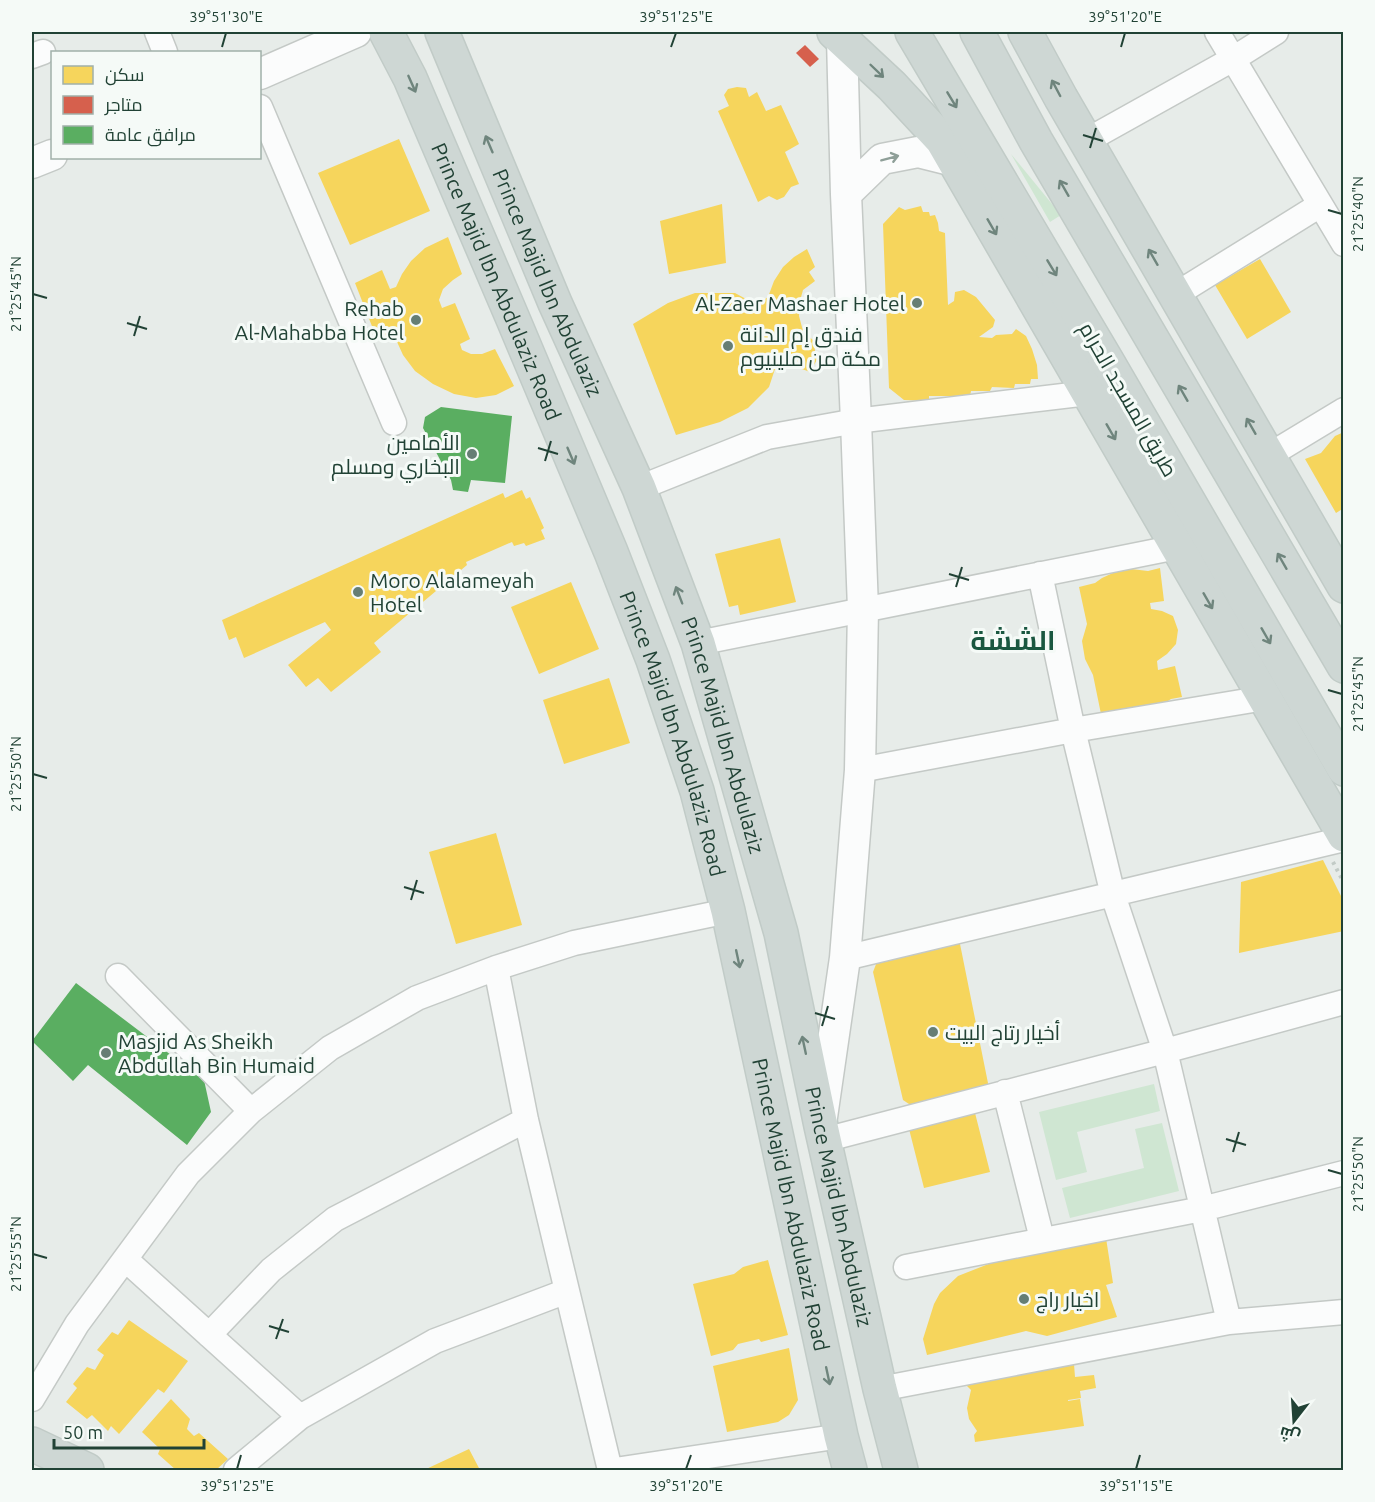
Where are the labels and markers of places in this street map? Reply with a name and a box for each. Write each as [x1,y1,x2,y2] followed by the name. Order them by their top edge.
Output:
[695,291,905,315] place label: Al-Zaer Mashaer Hotel
[235,296,404,344] place label: Rehab Al-Mahabba Hotel
[910,296,924,310] marker: Al-Zaer Mashaer Hotel
[409,313,423,327] marker: Rehab Al-Mahabba Hotel
[740,322,881,373] place label: فندق إم الدانة مكة من ملينيوم
[721,339,735,353] marker: فندق إم الدانة مكة من ملينيوم
[331,430,460,483] place label: الأمامين البخاري ومسلم
[465,447,479,461] marker: الأمامين البخاري ومسلم
[370,568,535,616] place label: Moro Alalameyah Hotel
[351,585,365,599] marker: Moro Alalameyah Hotel
[945,1020,1060,1047] place label: أخيار رتاج البيت
[926,1025,940,1039] marker: أخيار رتاج البيت
[118,1029,315,1077] place label: Masjid As Sheikh Abdullah Bin Humaid
[99,1046,113,1060] marker: Masjid As Sheikh Abdullah Bin Humaid
[1036,1287,1099,1314] place label: اخيار راج
[1017,1292,1031,1306] marker: اخيار راج

